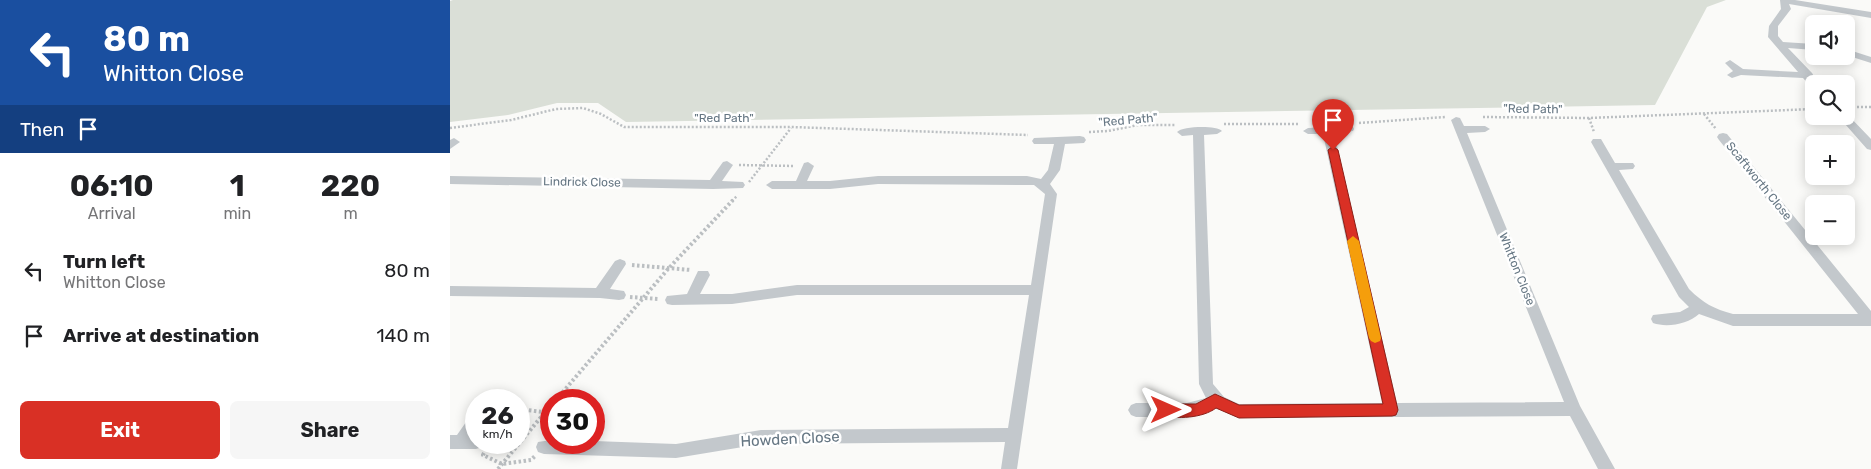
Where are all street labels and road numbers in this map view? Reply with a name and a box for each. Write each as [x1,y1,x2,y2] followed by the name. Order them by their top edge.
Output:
[1503,101,1563,117] street label: "Red Path"
[1098,110,1158,130] street label: "Red Path"
[694,111,754,125] street label: "Red Path"
[1723,139,1795,223] street label: Scaftworth Close
[543,174,621,190] street label: Lindrick Close
[1496,231,1538,308] street label: Whitton Close
[740,427,840,451] street label: Howden Close

